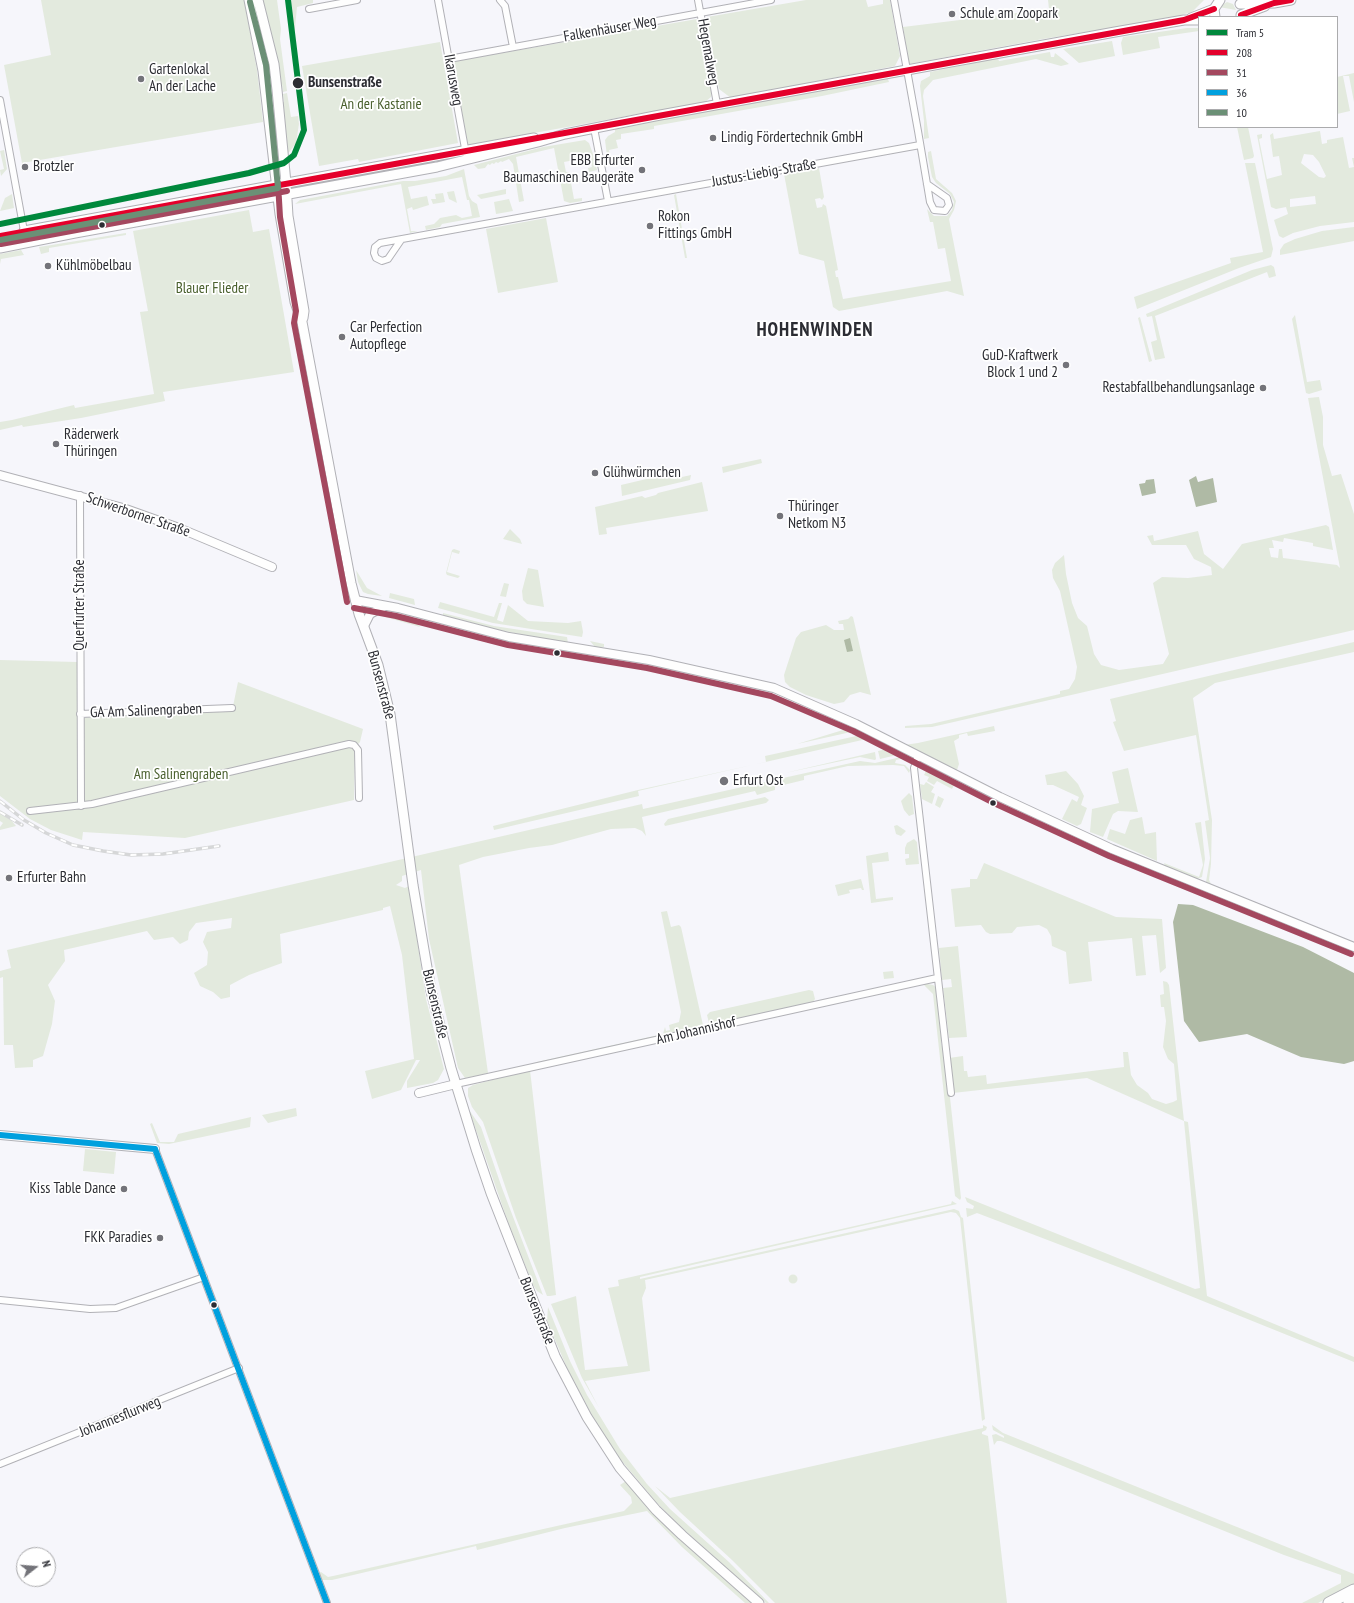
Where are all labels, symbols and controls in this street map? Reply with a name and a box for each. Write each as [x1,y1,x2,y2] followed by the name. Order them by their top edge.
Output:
[960,5,1058,23] place label: Schule am Zoopark
[947,9,957,19] marker: Schule am Zoopark
[562,12,658,46] street label: Falkenhäuser Weg
[1198,16,1338,128] legend
[693,17,723,87] street label: Hegemalweg
[1236,25,1264,40] text: Tram 5
[1236,45,1252,60] text: 208
[440,53,466,107] street label: Ikarusweg
[149,61,216,96] place label: Gartenlokal An der Lache
[1236,65,1247,80] text: 31
[136,74,146,84] marker: Gartenlokal An der Lache
[308,74,382,92] place label: Bunsenstraße
[291,76,305,90] marker: Bunsenstraße
[1236,85,1247,100] text: 36
[340,96,422,114] park label: An der Kastanie
[1236,105,1247,120] text: 10
[721,129,863,147] place label: Lindig Fördertechnik GmbH
[708,133,718,143] marker: Lindig Fördertechnik GmbH
[503,152,634,187] place label: EBB Erfurter Baumaschinen Baugeräte
[710,155,818,191] street label: Justus-Liebig-Straße
[33,158,74,176] place label: Brotzler
[20,162,30,172] marker: Brotzler
[637,165,647,175] marker: EBB Erfurter Baumaschinen Baugeräte
[658,208,732,243] place label: Rokon Fittings GmbH
[97,220,107,230] unlabelled marker
[645,221,655,231] marker: Rokon Fittings GmbH
[56,257,131,275] place label: Kühlmöbelbau
[43,261,53,271] marker: Kühlmöbelbau
[176,280,248,298] park label: Blauer Flieder
[350,319,422,354] place label: Car Perfection Autopflege
[756,320,874,342] district label: HOHENWINDEN
[337,332,347,342] marker: Car Perfection Autopflege
[982,347,1058,382] place label: GuD-Kraftwerk Block 1 und 2
[1061,360,1071,370] marker: GuD-Kraftwerk Block 1 und 2
[1103,379,1255,397] place label: Restabfallbehandlungsanlage
[1258,383,1268,393] marker: Restabfallbehandlungsanlage
[64,426,119,461] place label: Räderwerk Thüringen
[51,439,61,449] marker: Räderwerk Thüringen
[603,464,681,482] place label: Glühwürmchen
[590,468,600,478] marker: Glühwürmchen
[84,489,192,541] street label: Schwerborner Straße
[788,498,846,533] place label: Thüringer Netkom N3
[775,511,785,521] marker: Thüringer Netkom N3
[71,559,89,651] street label: Querfurter Straße
[363,648,399,722] street label: Bunsenstraße
[552,648,562,658] unlabelled marker
[90,700,202,722] street label: GA Am Salinengraben
[134,766,228,784] park label: Am Salinengraben
[733,772,783,790] place label: Erfurt Ost
[718,775,730,787] marker: Erfurt Ost
[988,798,998,808] unlabelled marker
[17,869,86,887] place label: Erfurter Bahn
[4,873,14,883] marker: Erfurter Bahn
[418,967,452,1041] street label: Bunsenstraße
[655,1013,737,1049] street label: Am Johannishof
[29,1180,116,1198] place label: Kiss Table Dance
[119,1184,129,1194] marker: Kiss Table Dance
[84,1229,152,1247] place label: FKK Paradies
[155,1233,165,1243] marker: FKK Paradies
[515,1275,559,1347] street label: Bunsenstraße
[209,1300,219,1310] unlabelled marker
[77,1393,163,1441] street label: Johannesflurweg
[16,1547,56,1587] north arrow
[39,1559,54,1569] text: N

